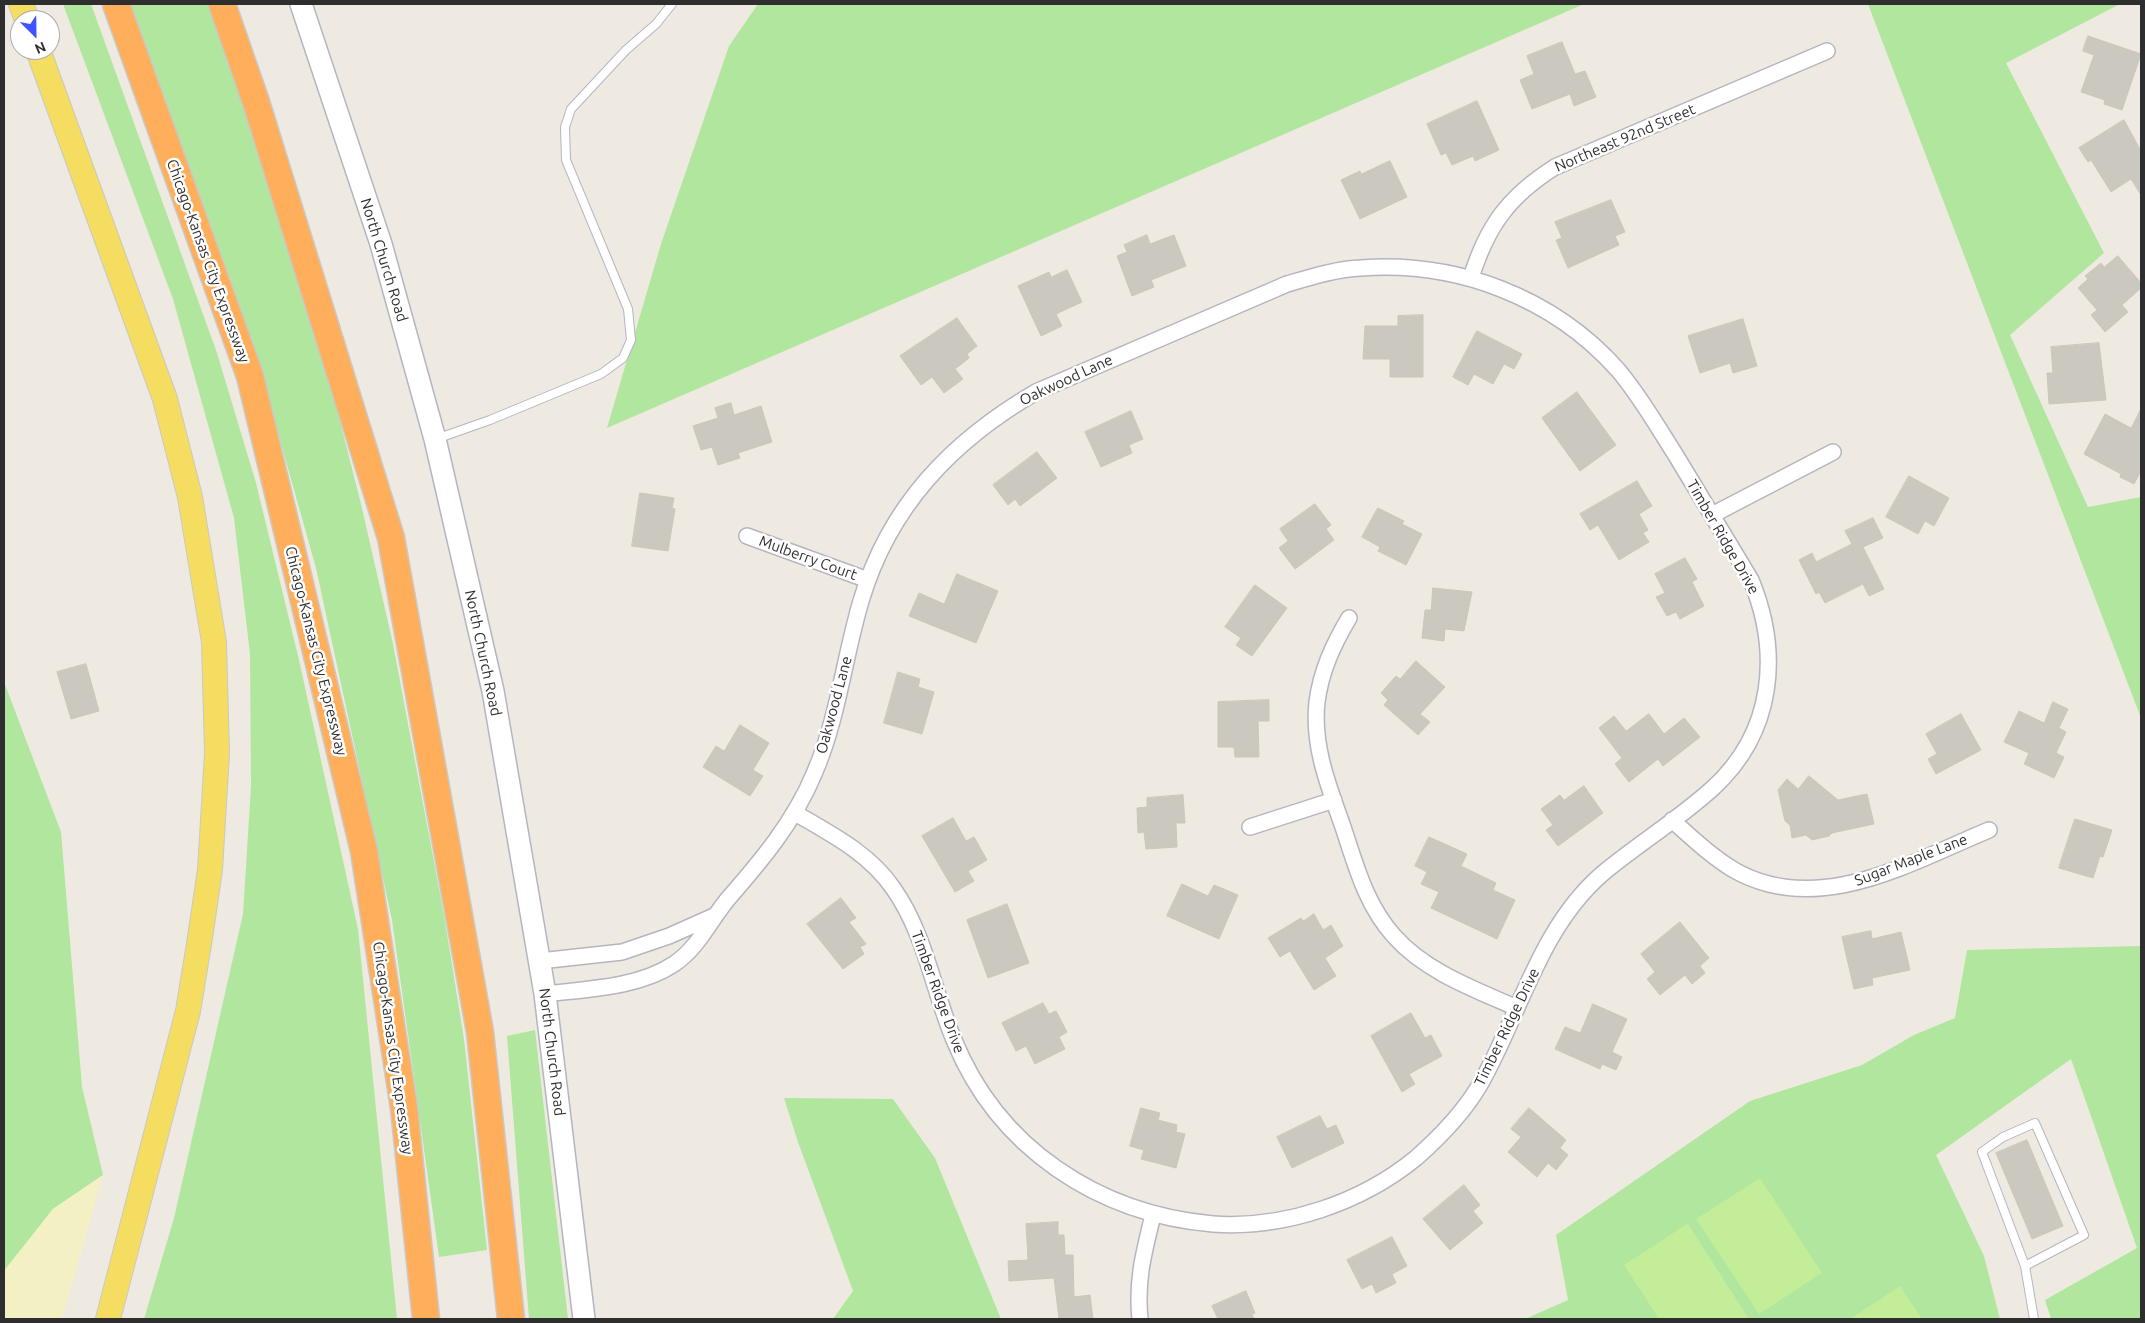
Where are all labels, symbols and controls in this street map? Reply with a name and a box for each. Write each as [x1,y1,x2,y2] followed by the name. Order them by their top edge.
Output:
[10,10,60,60] north arrow
[33,38,48,57] text: N
[1552,100,1698,176] street label: Northeast 92nd Street
[163,157,253,365] street label: Chicago-Kansas City Expressway
[357,196,411,324] street label: North Church Road
[1017,351,1115,409] street label: Oakwood Lane
[1683,477,1763,597] street label: Timber Ridge Drive
[757,532,859,584] street label: Mulberry Court
[281,544,351,758] street label: Chicago-Kansas City Expressway
[461,588,505,718] street label: North Church Road
[812,654,856,756] street label: Oakwood Lane
[1852,830,1970,890] street label: Sugar Maple Lane
[907,928,969,1056] street label: Timber Ridge Drive
[369,940,417,1156] street label: Chicago-Kansas City Expressway
[1471,965,1543,1089] street label: Timber Ridge Drive
[535,987,569,1117] street label: North Church Road

